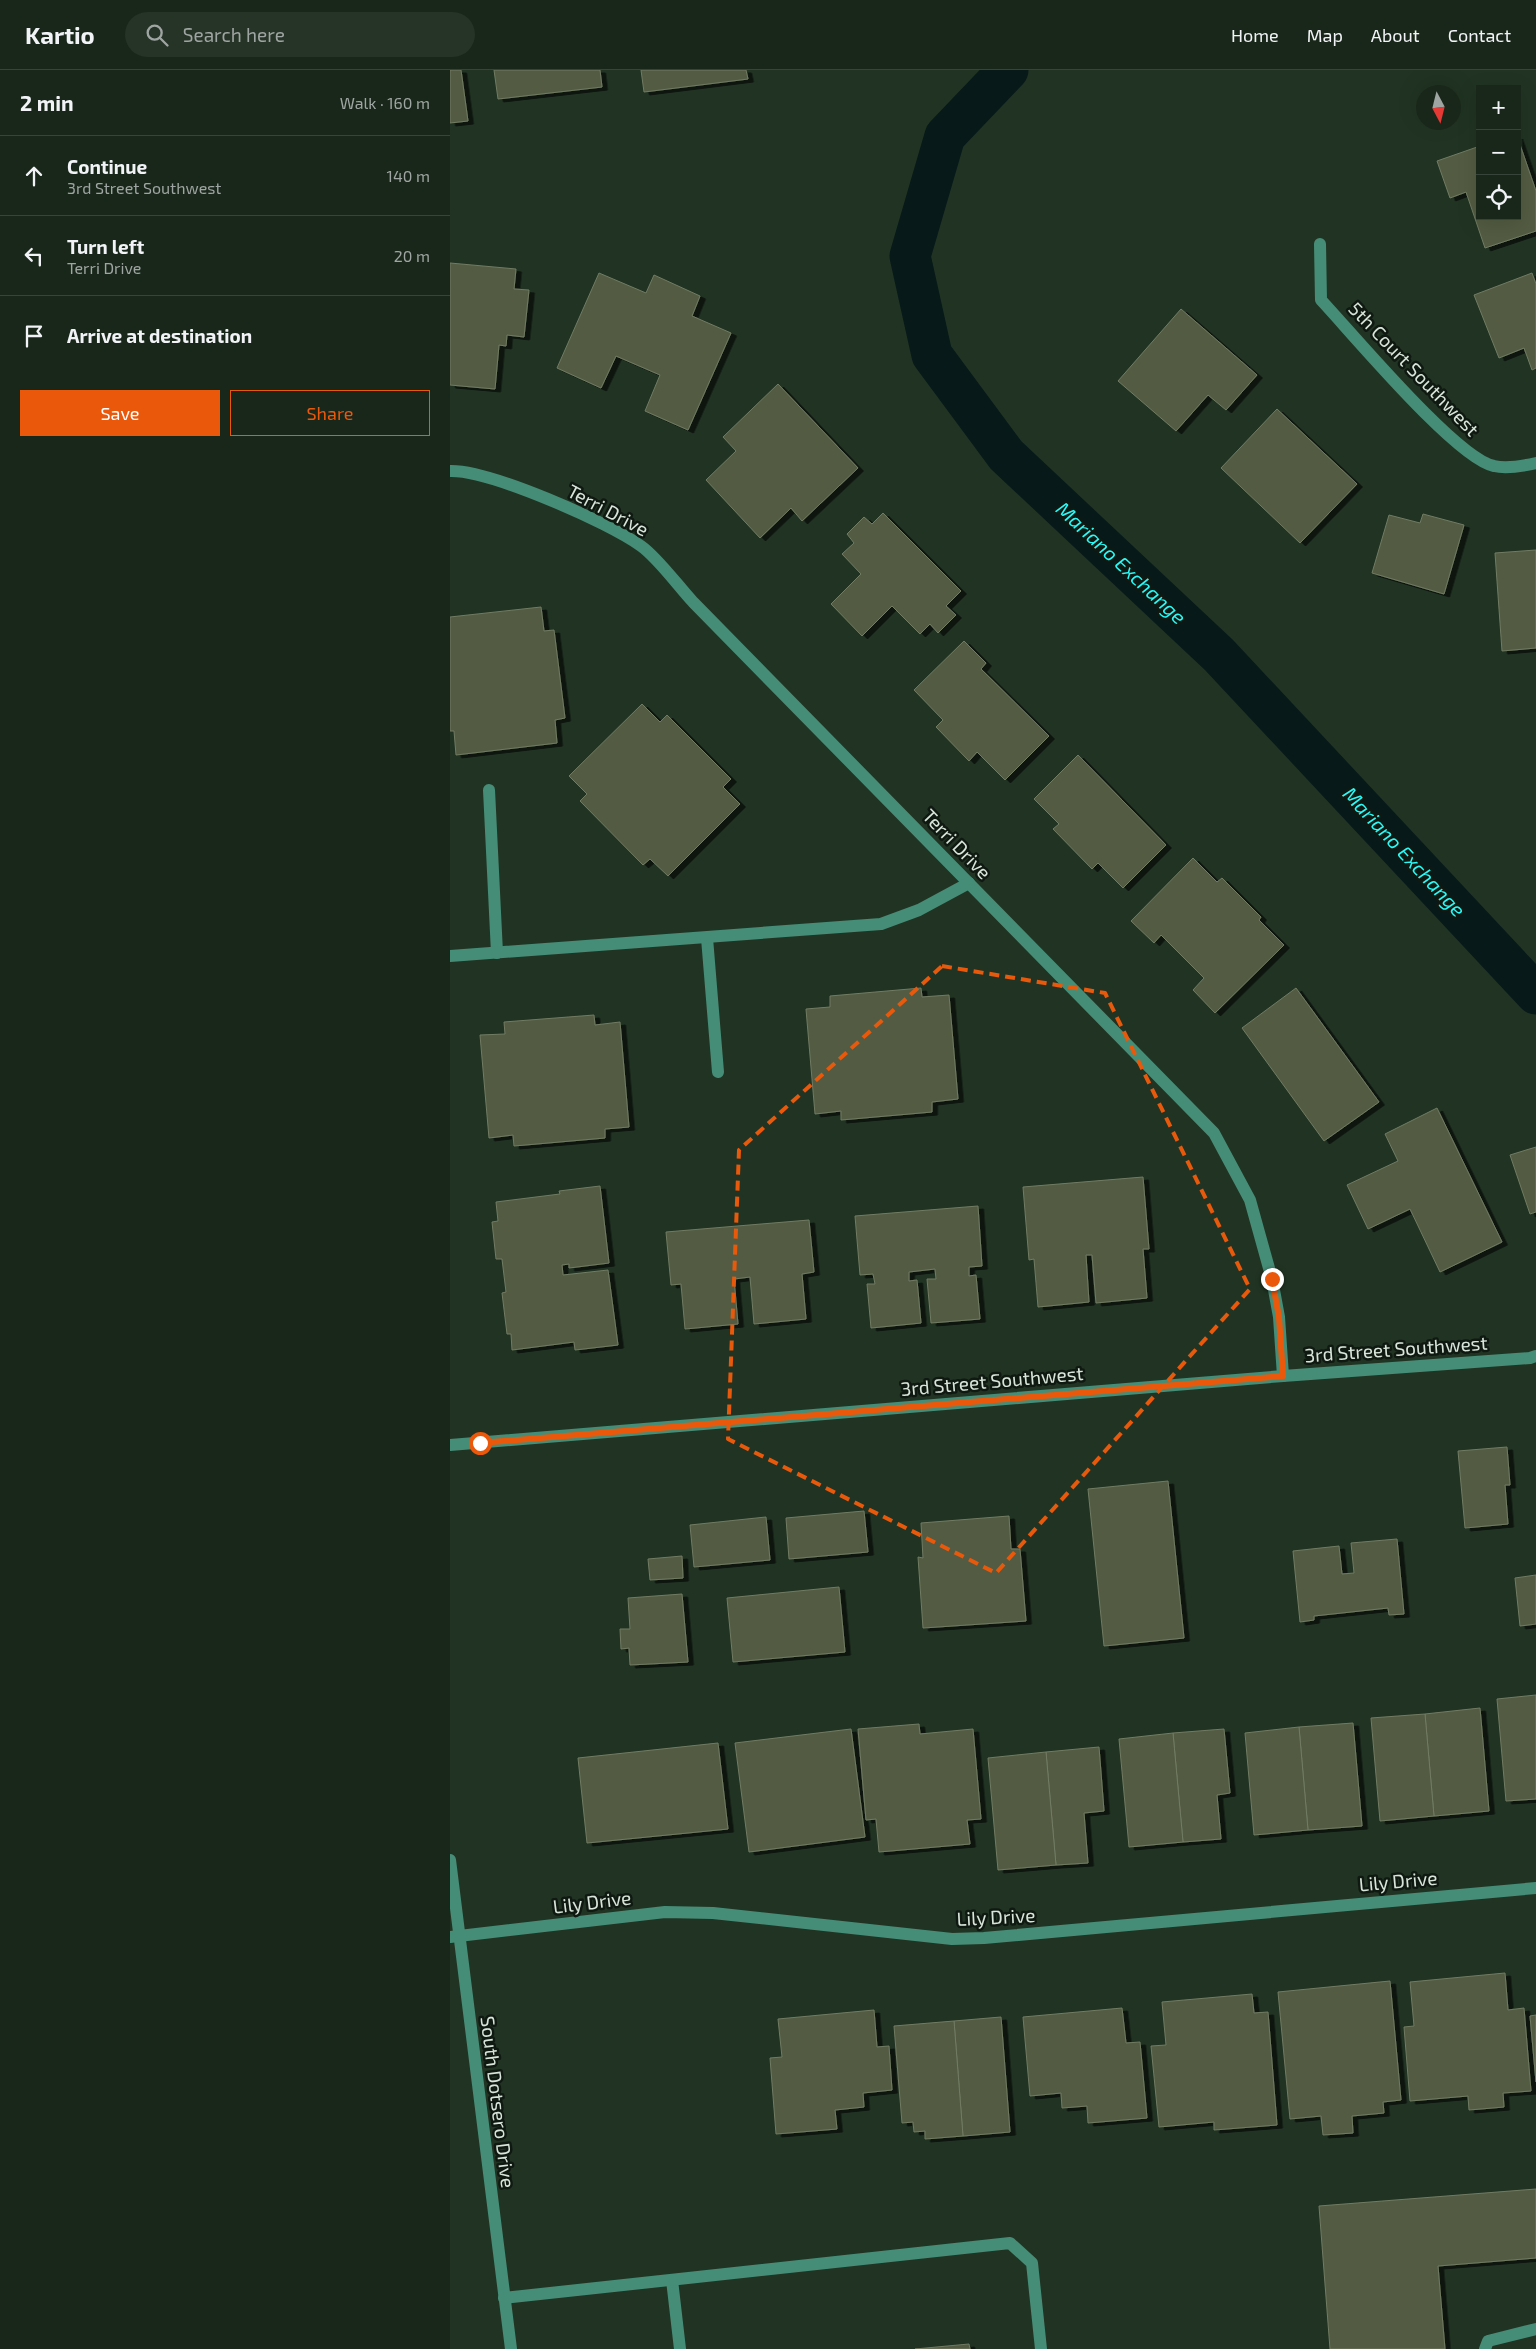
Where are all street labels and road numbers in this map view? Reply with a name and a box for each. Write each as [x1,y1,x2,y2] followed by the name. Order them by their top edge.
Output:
[1344,297,1484,440] street label: 5th Court Southwest
[564,479,653,540] street label: Terri Drive
[918,804,996,883] street label: Terri Drive
[1304,1331,1488,1366] street label: 3rd Street Southwest
[900,1361,1084,1400] street label: 3rd Street Southwest
[1358,1866,1438,1895] street label: Lily Drive
[551,1885,632,1918] street label: Lily Drive
[956,1903,1036,1930] street label: Lily Drive
[477,2015,520,2189] street label: South Dotsero Drive

